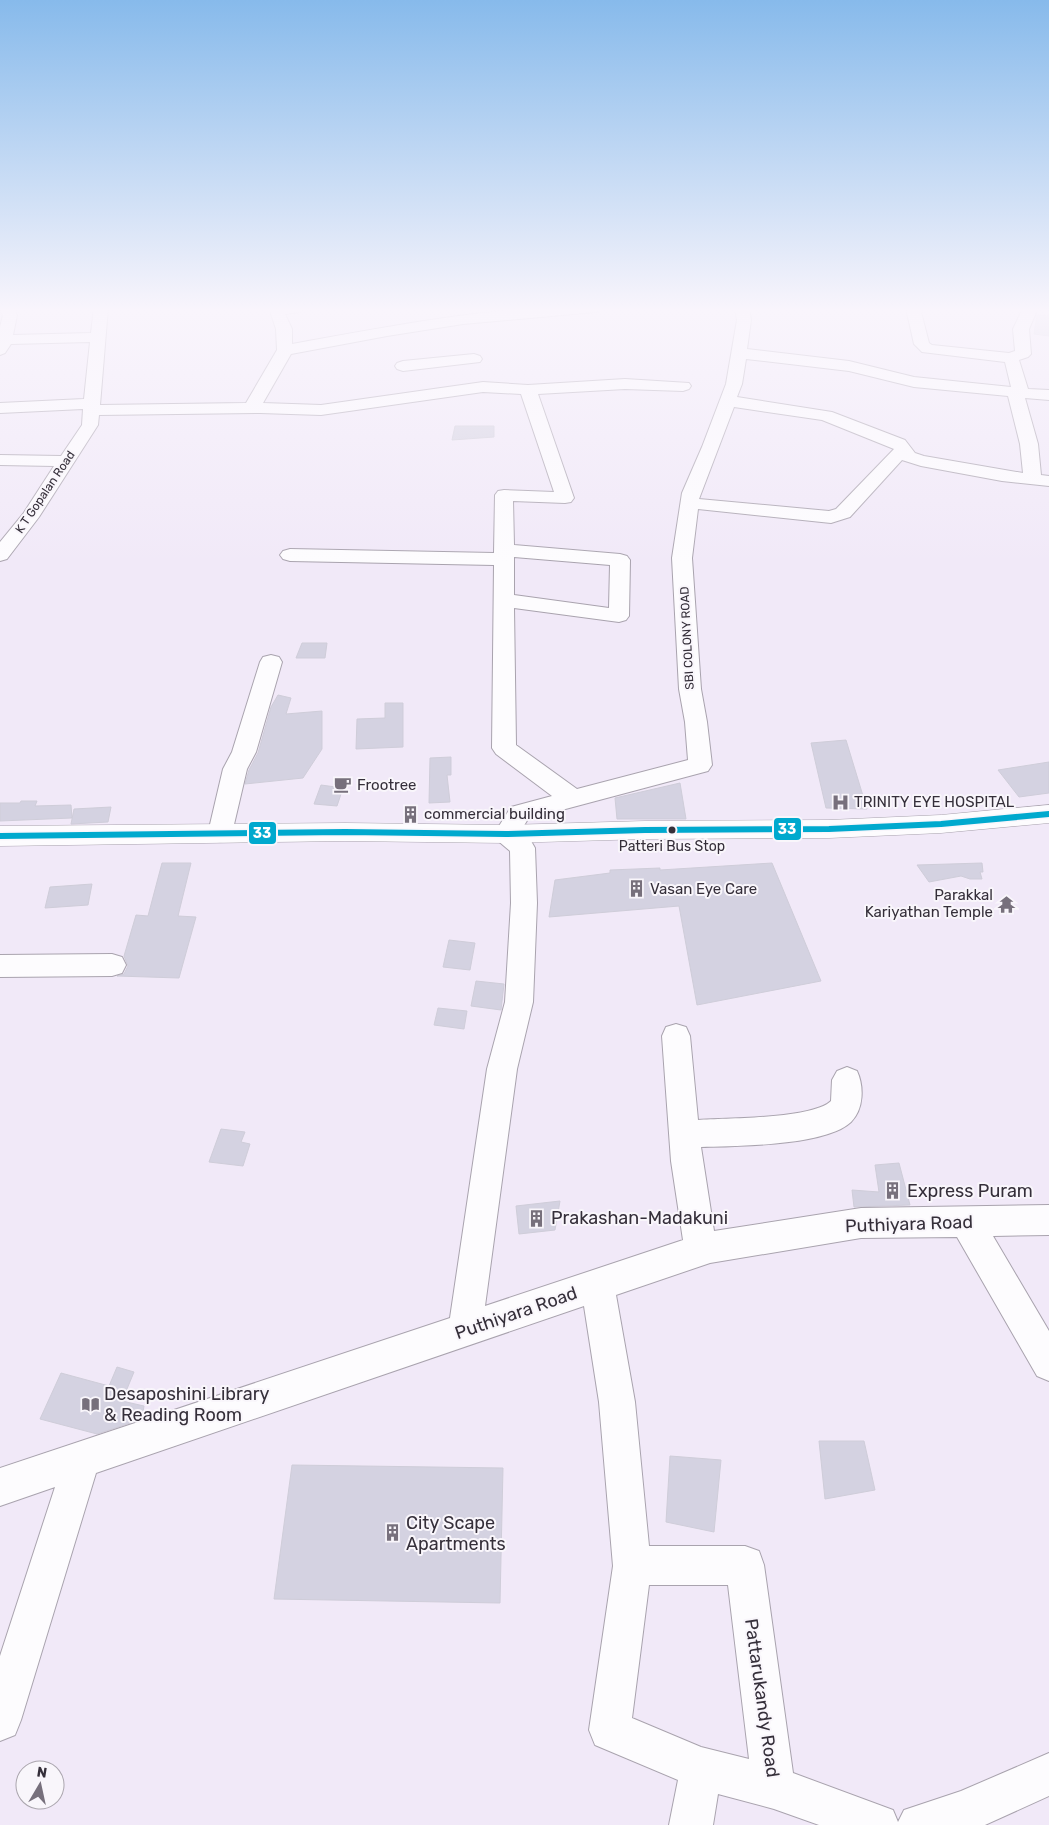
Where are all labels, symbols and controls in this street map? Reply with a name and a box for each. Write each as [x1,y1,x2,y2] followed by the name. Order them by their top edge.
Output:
[12,448,78,536] street label: K T Gopalan Road
[677,586,697,690] street label: SBI COLONY ROAD
[333,775,353,795] cafe icon: Frootree
[357,776,416,794] place label: Frootree
[830,792,850,812] hospital icon: TRINITY EYE HOSPITAL
[854,793,1015,811] place label: TRINITY EYE HOSPITAL
[400,804,420,824] building icon: commercial building
[424,805,565,823] place label: commercial building
[773,817,802,841] line badge: 33
[248,821,277,845] line badge: 33
[778,821,796,838] text: 33
[253,825,271,842] text: 33
[667,825,677,835] marker: Patteri Bus Stop
[619,838,725,855] place label: Patteri Bus Stop
[626,879,646,899] building icon: Vasan Eye Care
[650,880,757,898] place label: Vasan Eye Care
[865,886,993,921] place label: Parakkal Kariyathan Temple
[997,894,1017,914] temple icon: Parakkal Kariyathan Temple
[907,1180,1033,1202] place label: Express Puram
[883,1181,903,1201] building icon: Express Puram
[551,1207,728,1229] place label: Prakashan-Madakuni
[527,1208,547,1228] building icon: Prakashan-Madakuni
[845,1211,973,1237] street label: Puthiyara Road
[452,1282,580,1344] street label: Puthiyara Road
[104,1383,269,1426] place label: Desaposhini Library & Reading Room
[80,1394,100,1414] library icon: Desaposhini Library & Reading Room
[406,1512,506,1555] place label: City Scape Apartments
[382,1523,402,1543] building icon: City Scape Apartments
[740,1617,784,1779] street label: Pattarukandy Road
[15,1760,65,1810] north arrow
[36,1763,48,1782] text: N

